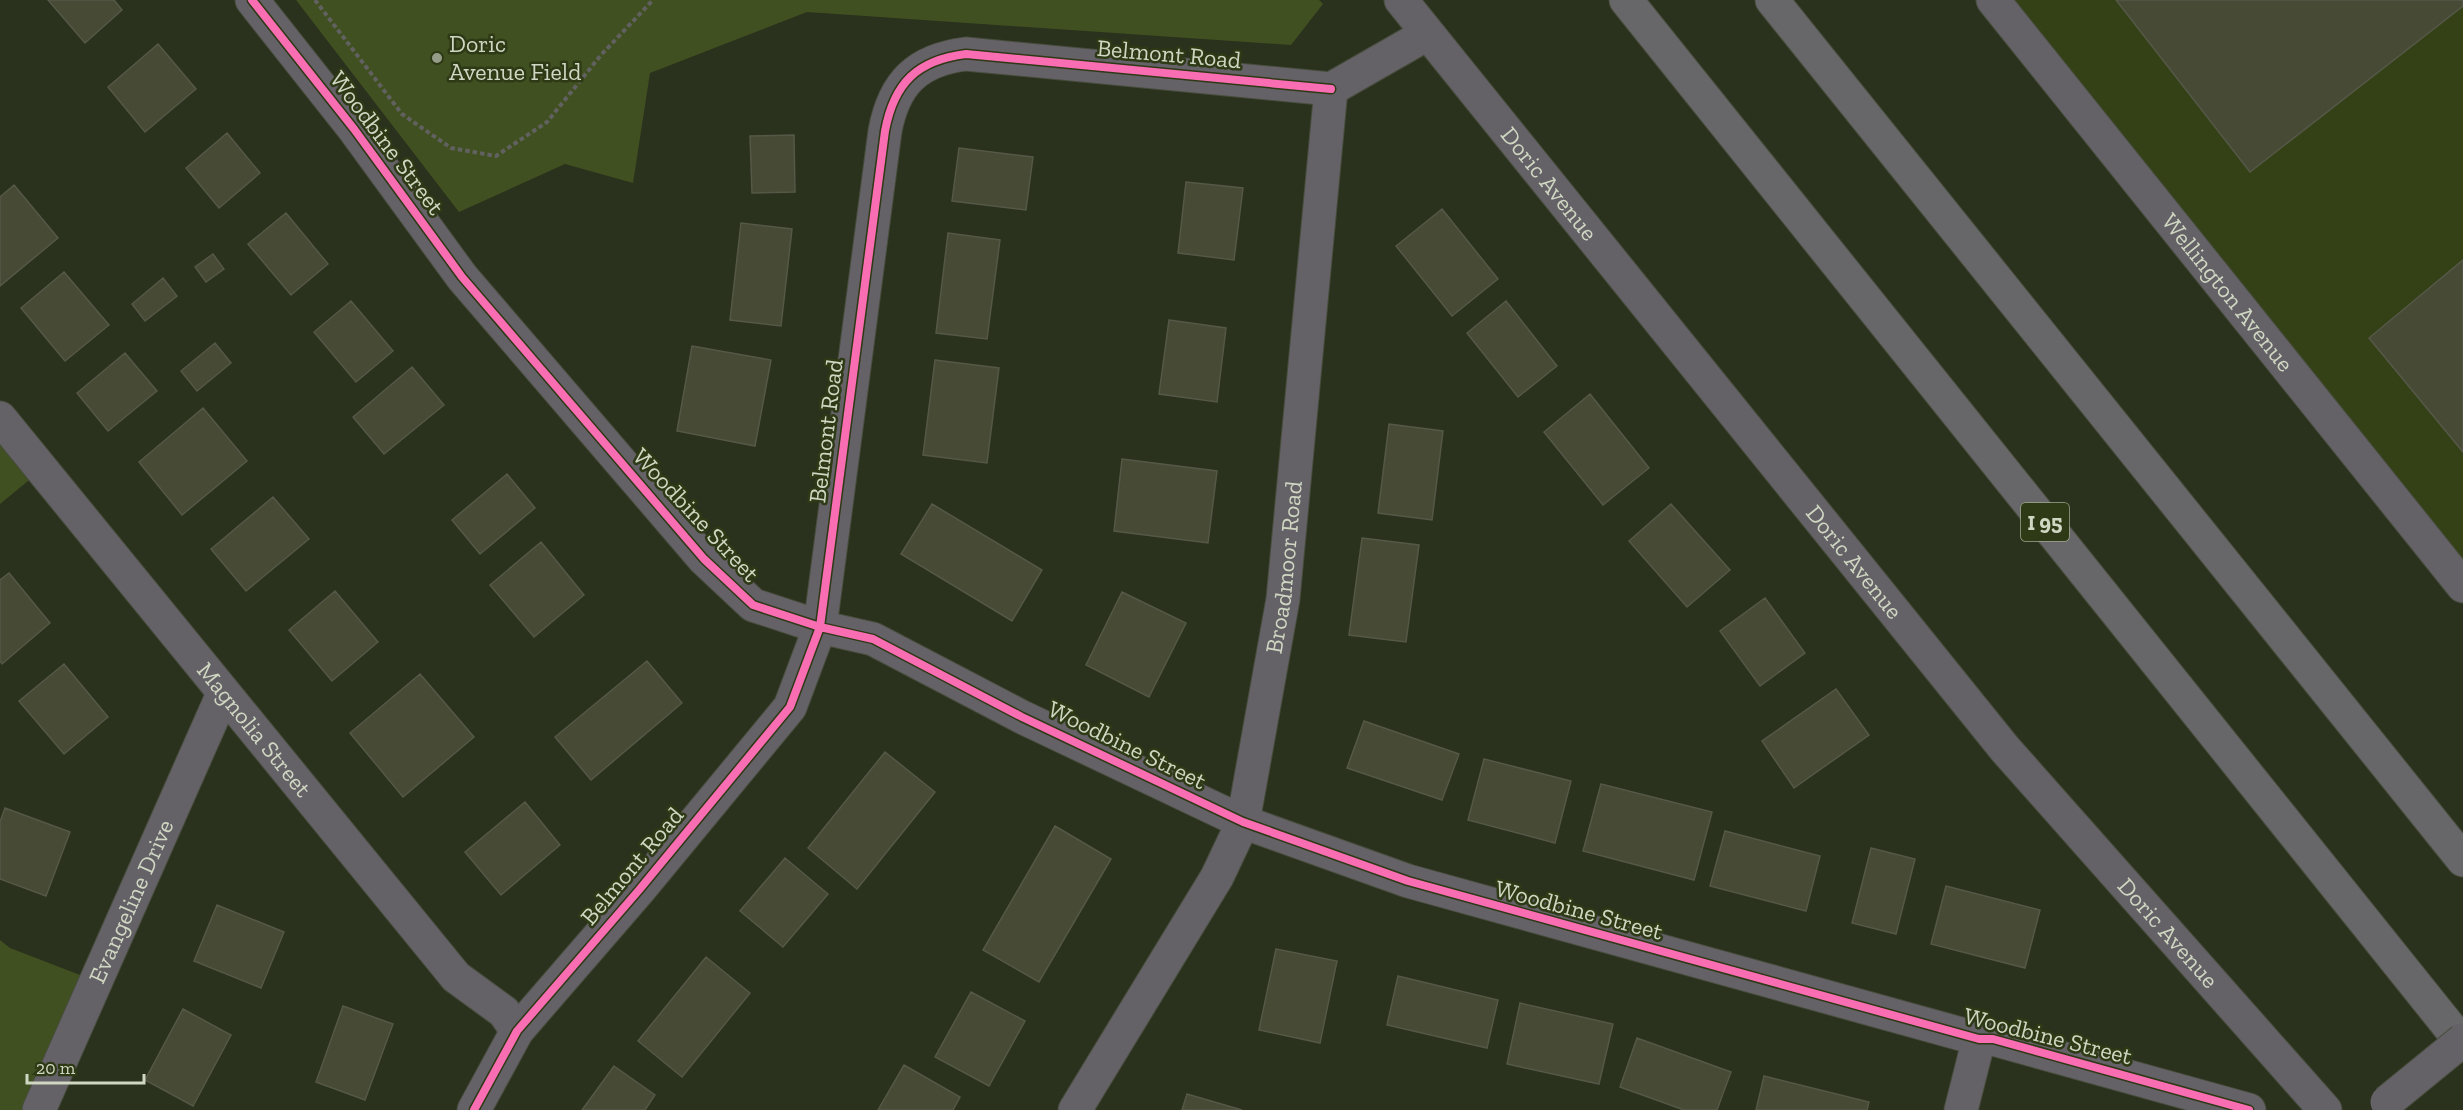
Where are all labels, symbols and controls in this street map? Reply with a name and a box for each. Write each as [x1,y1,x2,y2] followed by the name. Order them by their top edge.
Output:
[449,29,581,86] place label: Doric Avenue Field
[1096,33,1242,74] street label: Belmont Road
[430,51,444,65] marker: Doric Avenue Field
[324,65,451,220] street label: Woodbine Street
[1495,121,1604,246] street label: Doric Avenue
[2156,207,2300,377] street label: Wellington Avenue
[802,357,849,505] street label: Belmont Road
[627,442,766,588] street label: Woodbine Street
[1258,479,1308,656] street label: Broadmoor Road
[1800,499,1909,625] street label: Doric Avenue
[2021,503,2069,541] road number: I 95
[191,656,318,802] street label: Magnolia Street
[1043,694,1211,795] street label: Woodbine Street
[574,801,689,930] street label: Belmont Road
[82,815,180,988] street label: Evangeline Drive
[2112,871,2225,994] street label: Doric Avenue
[1492,873,1666,946] street label: Woodbine Street
[1961,1001,2135,1070] street label: Woodbine Street
[27,1047,144,1085] scale bar
[36,1057,76,1079] text: 20 m

